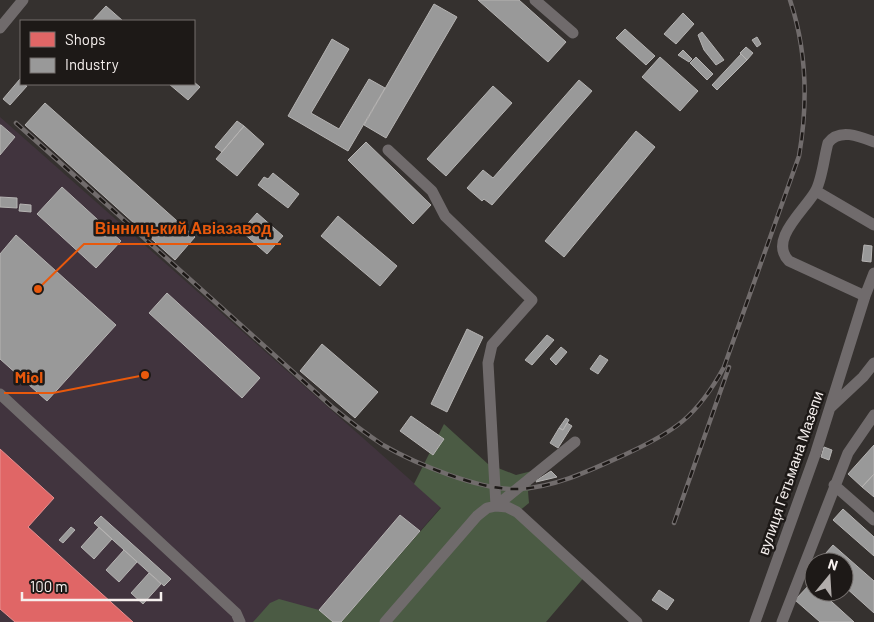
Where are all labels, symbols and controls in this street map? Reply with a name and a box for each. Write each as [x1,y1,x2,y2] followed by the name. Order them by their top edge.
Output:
[20,20,195,85] legend
[65,30,105,48] text: Shops
[65,55,119,73] text: Industry
[84,213,281,244] callout: Вінницький Авіазавод
[95,218,271,237] text: Вінницький Авіазавод
[4,362,53,393] callout: Miol
[15,367,43,386] text: Miol
[754,388,827,557] street label: вулиця Гетьмана Мазепи
[804,552,854,602] north arrow
[826,555,840,574] text: N
[22,570,161,602] scale bar
[30,577,68,595] text: 100 m

